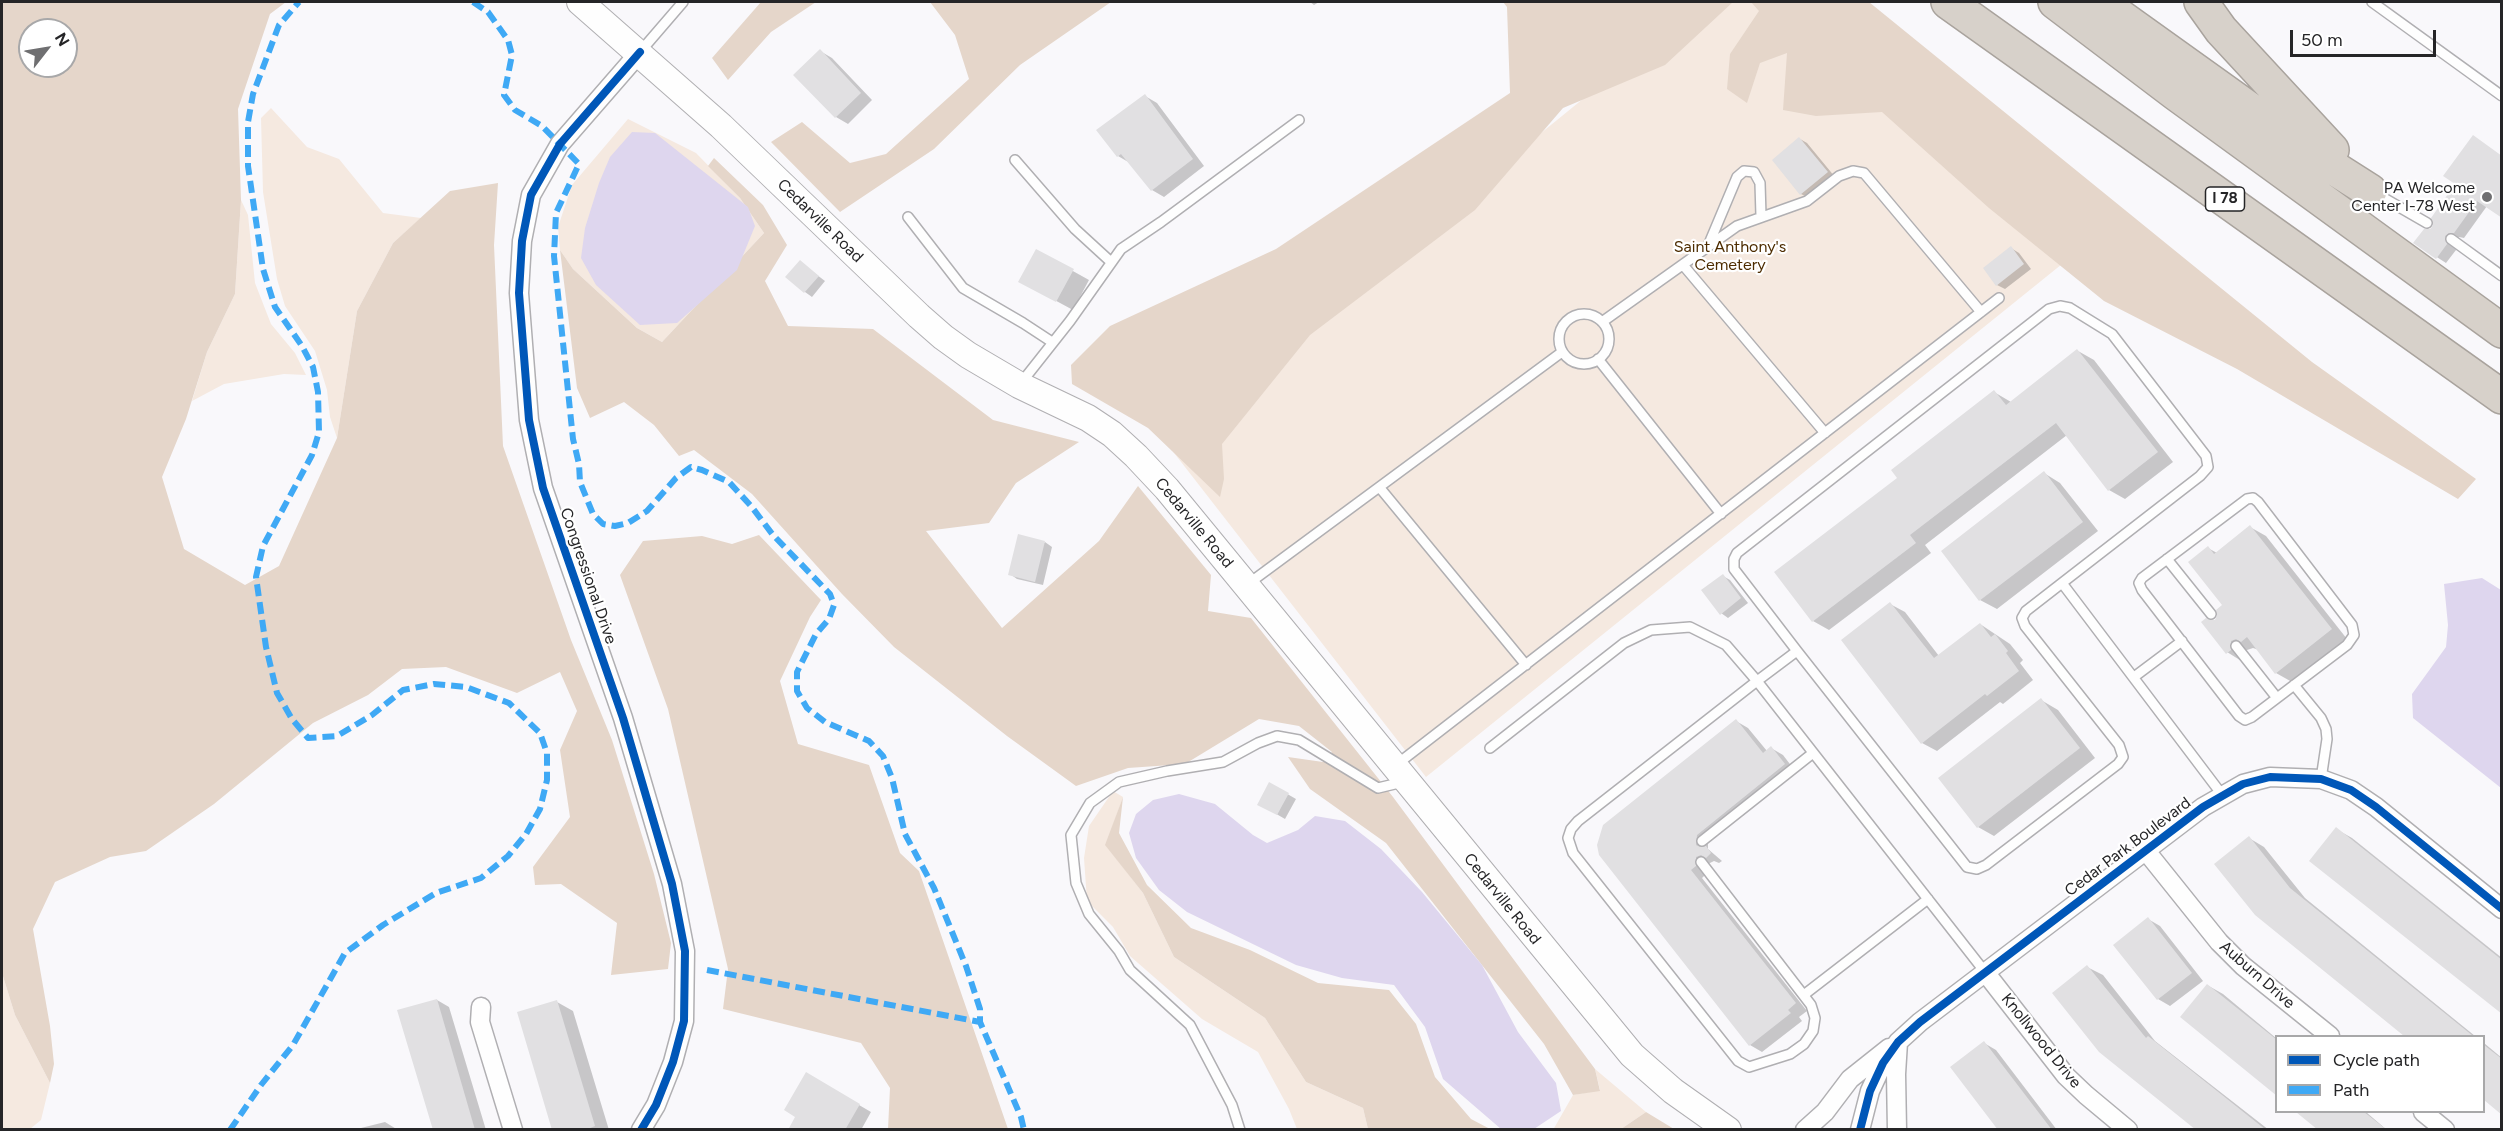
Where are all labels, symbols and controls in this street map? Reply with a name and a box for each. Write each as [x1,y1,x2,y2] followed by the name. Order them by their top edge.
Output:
[18,18,78,78] north arrow
[2293,18,2438,56] scale bar
[51,29,73,50] text: N
[2301,29,2343,51] text: 50 m
[773,175,867,267] street label: Cedarville Road
[2351,178,2475,216] place label: PA Welcome Center I-78 West
[2206,187,2244,211] road number: I 78
[2480,190,2494,204] marker: PA Welcome Center I-78 West
[1674,237,1786,275] park label: Saint Anthony's Cemetery
[1151,474,1237,572] street label: Cedarville Road
[556,505,620,647] street label: Congressional Drive
[2061,793,2195,901] street label: Cedar Park Boulevard
[1459,850,1545,948] street label: Cedarville Road
[2215,937,2299,1013] street label: Auburn Drive
[1997,990,2085,1092] street label: Knollwood Drive
[2275,1035,2485,1113] legend
[2333,1049,2420,1071] text: Cycle path
[2333,1079,2369,1101] text: Path

